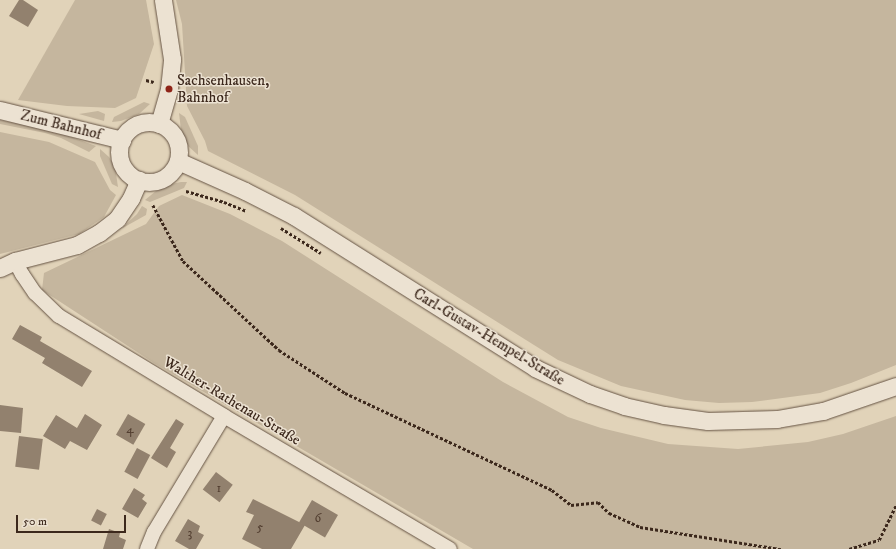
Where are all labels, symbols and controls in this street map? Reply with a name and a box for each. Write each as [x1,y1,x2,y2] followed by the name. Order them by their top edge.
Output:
[177,71,269,106] place label: Sachsenhausen, Bahnhof
[164,84,174,94] marker: Sachsenhausen, Bahnhof
[19,106,103,144] street label: Zum Bahnhof
[410,285,568,389] street label: Carl-Gustav-Hempel-Straße
[160,353,304,449] street label: Walther-Rathenau-Straße
[126,421,134,437] house number: 4
[217,480,221,496] house number: 1
[18,507,128,533] scale bar
[315,510,321,526] house number: 6
[23,514,47,529] text: 50 m
[257,519,263,535] house number: 5
[188,525,192,541] house number: 3

